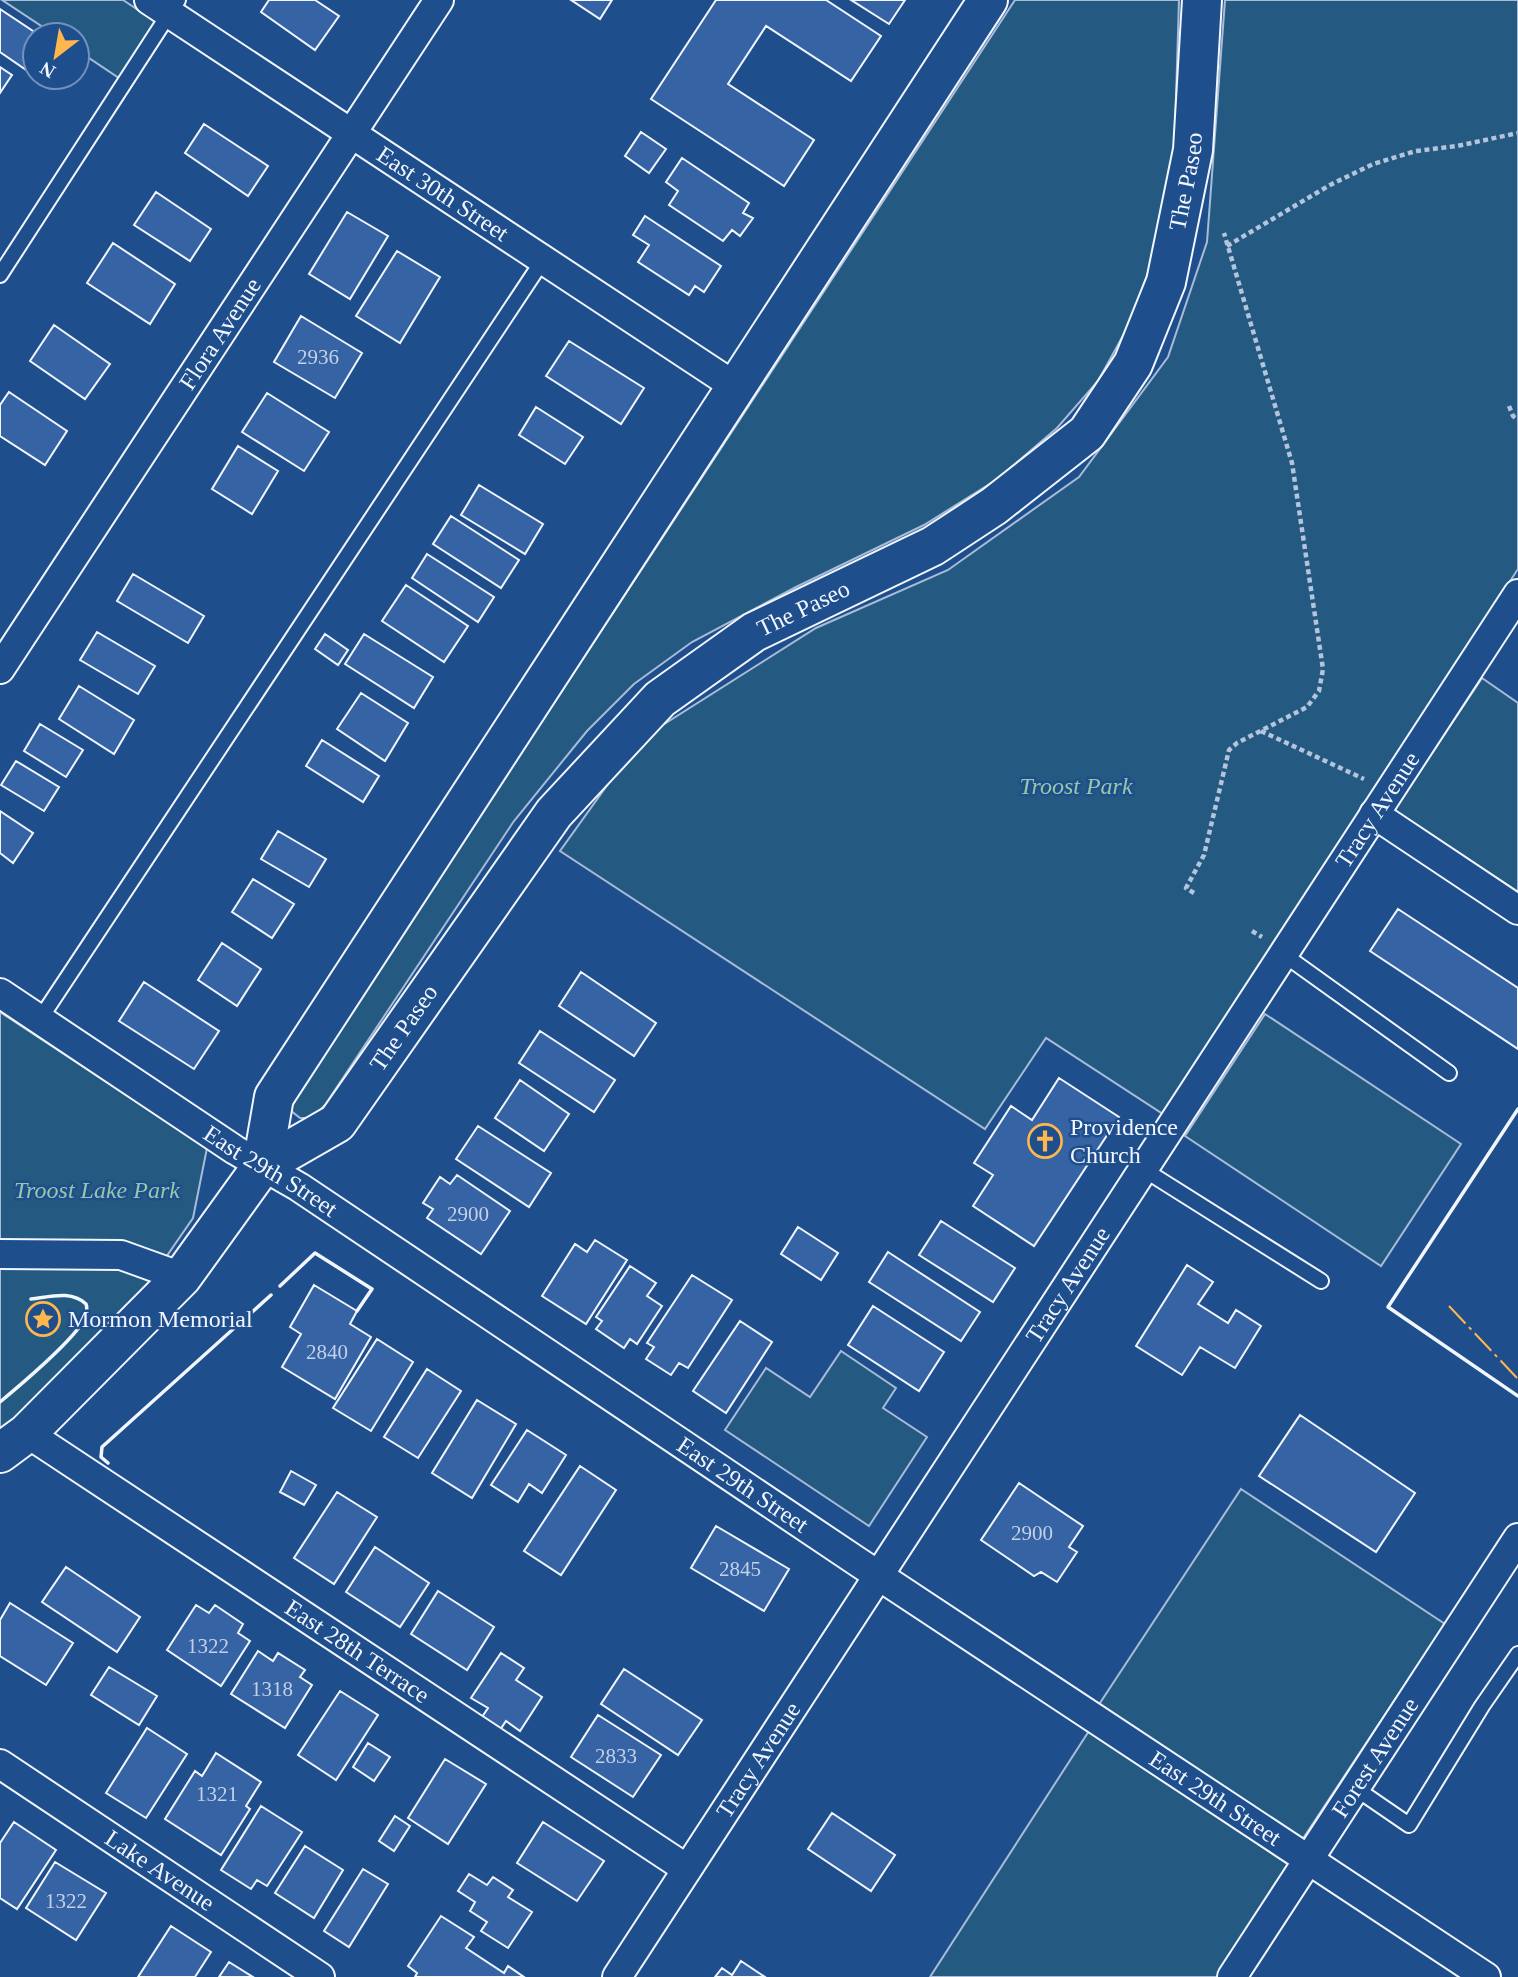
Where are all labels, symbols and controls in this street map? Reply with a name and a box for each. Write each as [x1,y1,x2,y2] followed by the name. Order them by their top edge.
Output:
[21,21,91,91] north arrow
[36,57,59,83] text: N
[1164,132,1207,233] street label: The Paseo
[372,141,514,247] street label: East 30th Street
[174,273,266,394] street label: Flora Avenue
[297,345,339,369] house number: 2936
[753,575,854,642] street label: The Paseo
[1330,747,1424,873] street label: Tracy Avenue
[1019,773,1133,799] park label: Troost Park
[365,980,443,1076] street label: The Paseo
[1070,1114,1178,1168] place label: Providence Church
[199,1120,343,1222] street label: East 29th Street
[1026,1122,1064,1160] church icon: Providence Church
[14,1177,180,1203] park label: Troost Lake Park
[447,1202,489,1226] house number: 2900
[1021,1222,1115,1348] street label: Tracy Avenue
[24,1300,62,1338] place icon: Mormon Memorial
[68,1306,253,1332] place label: Mormon Memorial
[306,1340,348,1364] house number: 2840
[672,1432,813,1538] street label: East 29th Street
[1011,1521,1053,1545] house number: 2900
[719,1557,761,1581] house number: 2845
[280,1594,434,1708] street label: East 28th Terrace
[187,1634,229,1658] house number: 1322
[251,1677,293,1701] house number: 1318
[1327,1693,1423,1822] street label: Forest Avenue
[711,1697,805,1823] street label: Tracy Avenue
[595,1744,637,1768] house number: 2833
[1145,1745,1286,1851] street label: East 29th Street
[196,1782,238,1806] house number: 1321
[100,1825,219,1916] street label: Lake Avenue
[45,1889,87,1913] house number: 1322

